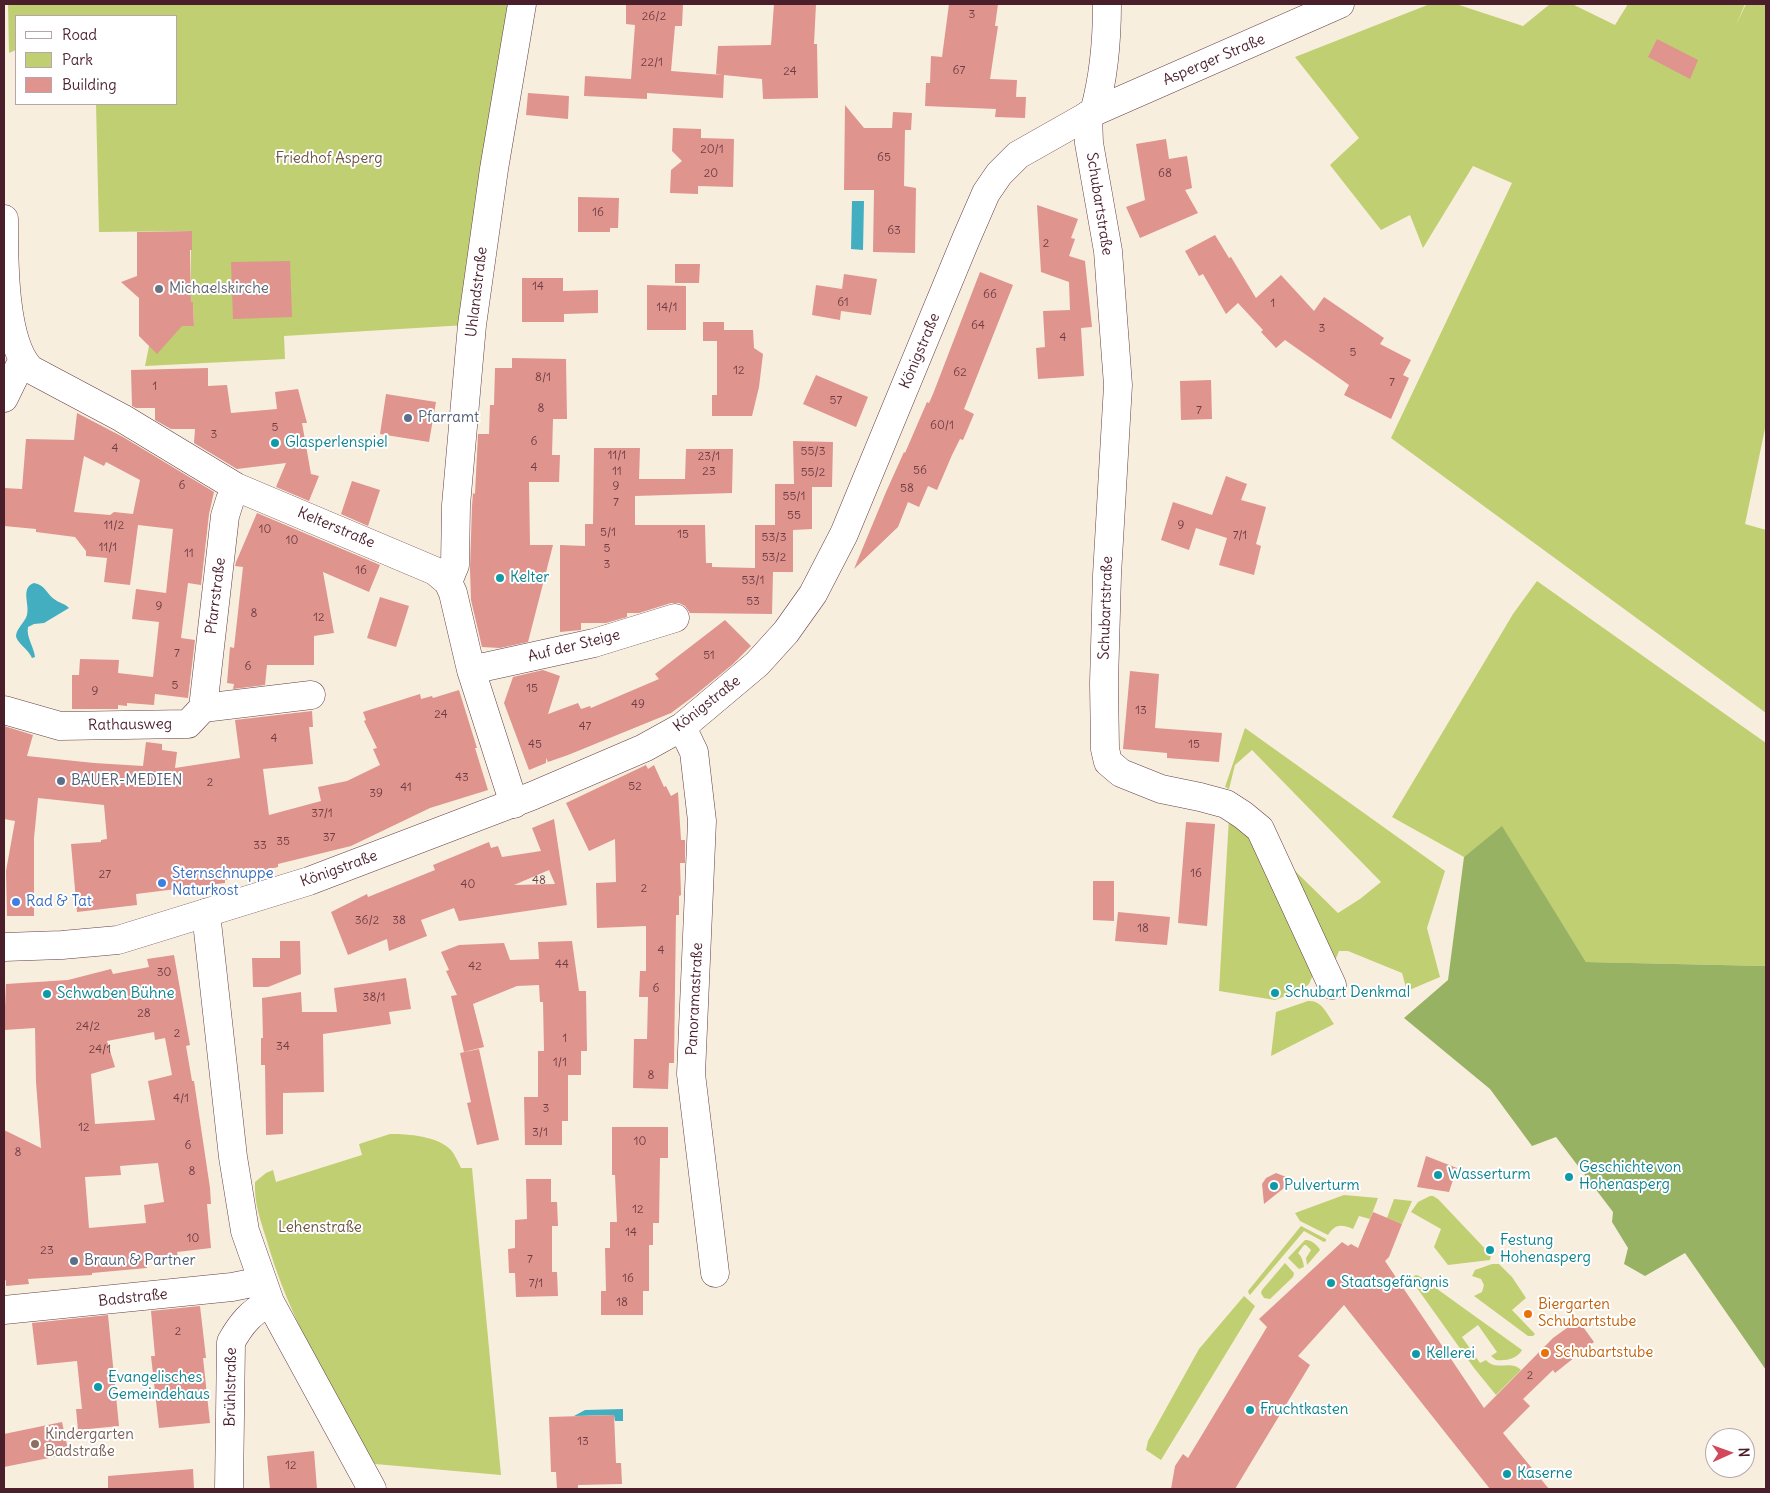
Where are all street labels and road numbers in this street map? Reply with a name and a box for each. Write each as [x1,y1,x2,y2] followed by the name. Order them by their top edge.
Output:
[1160,30,1268,90] street label: Asperger Straße
[1082,151,1116,257] street label: Schubartstraße
[463,246,491,338] street label: Uhlandstraße
[896,310,944,392] street label: Königstraße
[295,504,377,552] street label: Kelterstraße
[1095,556,1117,660] street label: Schubartstraße
[202,557,230,635] street label: Pfarrstraße
[526,626,622,666] street label: Auf der Steige
[670,672,744,736] street label: Königstraße
[88,715,172,735] street label: Rathausweg
[298,847,380,891] street label: Königstraße
[683,942,707,1056] street label: Panoramastraße
[97,1285,169,1311] street label: Badstraße
[221,1347,241,1427] street label: Brühlstraße

